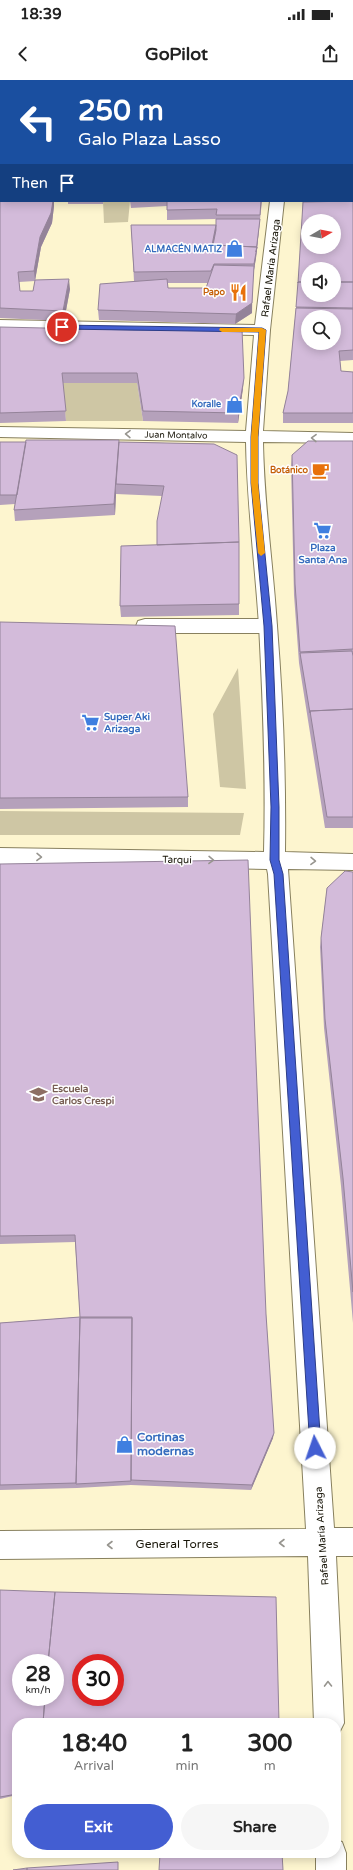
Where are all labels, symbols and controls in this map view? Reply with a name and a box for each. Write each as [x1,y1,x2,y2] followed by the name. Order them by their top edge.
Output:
[20,5,62,23] text: 18:39
[12,43,34,65] icon: back
[145,43,208,65] text: GoPilot
[319,43,341,65] icon: share
[78,94,164,128] text: 250 m
[12,96,64,148] icon: left
[78,128,221,150] text: Galo Plaza Lasso
[56,172,78,194] icon: arrive
[12,174,48,192] text: Then
[301,214,341,254] north arrow
[301,214,341,350] map controls
[259,218,283,318] street label: Rafael María Arízaga
[225,239,245,259] shop icon: ALMACÉN MATIZ
[145,243,222,255] place label: ALMACÉN MATIZ
[301,262,341,302] button: sound
[228,282,248,302] restaurant icon: Papo
[203,287,226,298] place label: Papo
[45,310,79,344] pin
[301,310,341,350] button: search
[51,316,73,338] icon: arrive
[224,394,244,414] shop icon: Koralle
[191,399,221,410] place label: Koralle
[144,429,208,442] street label: Juan Montalvo
[125,430,131,438] one-way arrow
[311,433,317,442] one-way arrow
[311,460,331,480] cafe icon: Botánico
[270,465,309,476] place label: Botánico
[313,520,333,540] supermarket icon: Plaza Santa Ana
[299,542,348,566] place label: Plaza Santa Ana
[104,711,150,735] place label: Super Aki Arizaga
[81,712,101,732] supermarket icon: Super Aki Arizaga
[36,853,42,861] one-way arrow
[162,854,192,866] street label: Tarqui
[208,855,214,864] one-way arrow
[310,857,316,866] one-way arrow
[52,1083,115,1107] place label: Escuela Carlos Crespi
[29,1084,49,1104] school or university icon: Escuela Carlos Crespi
[294,1427,336,1469] position arrow
[137,1430,194,1458] place label: Cortinas modernas
[114,1434,134,1454] shop icon: Cortinas modernas
[313,1486,331,1586] street label: Rafael María Arízaga
[136,1537,219,1551] street label: General Torres
[279,1539,285,1547] one-way arrow
[107,1540,113,1549] one-way arrow
[72,1654,124,1706] speed limit sign: 30
[25,1663,51,1687] text: 28
[324,1681,332,1687] one-way arrow
[25,1684,51,1696] text: km/h
[61,1729,127,1758] text: 18:40
[180,1729,195,1758] text: 1
[247,1729,292,1758] text: 300
[74,1758,114,1774] text: Arrival
[176,1758,199,1774] text: min
[264,1758,276,1774] text: m
[24,1804,173,1850] button: Exit
[181,1804,329,1850] button: Share

